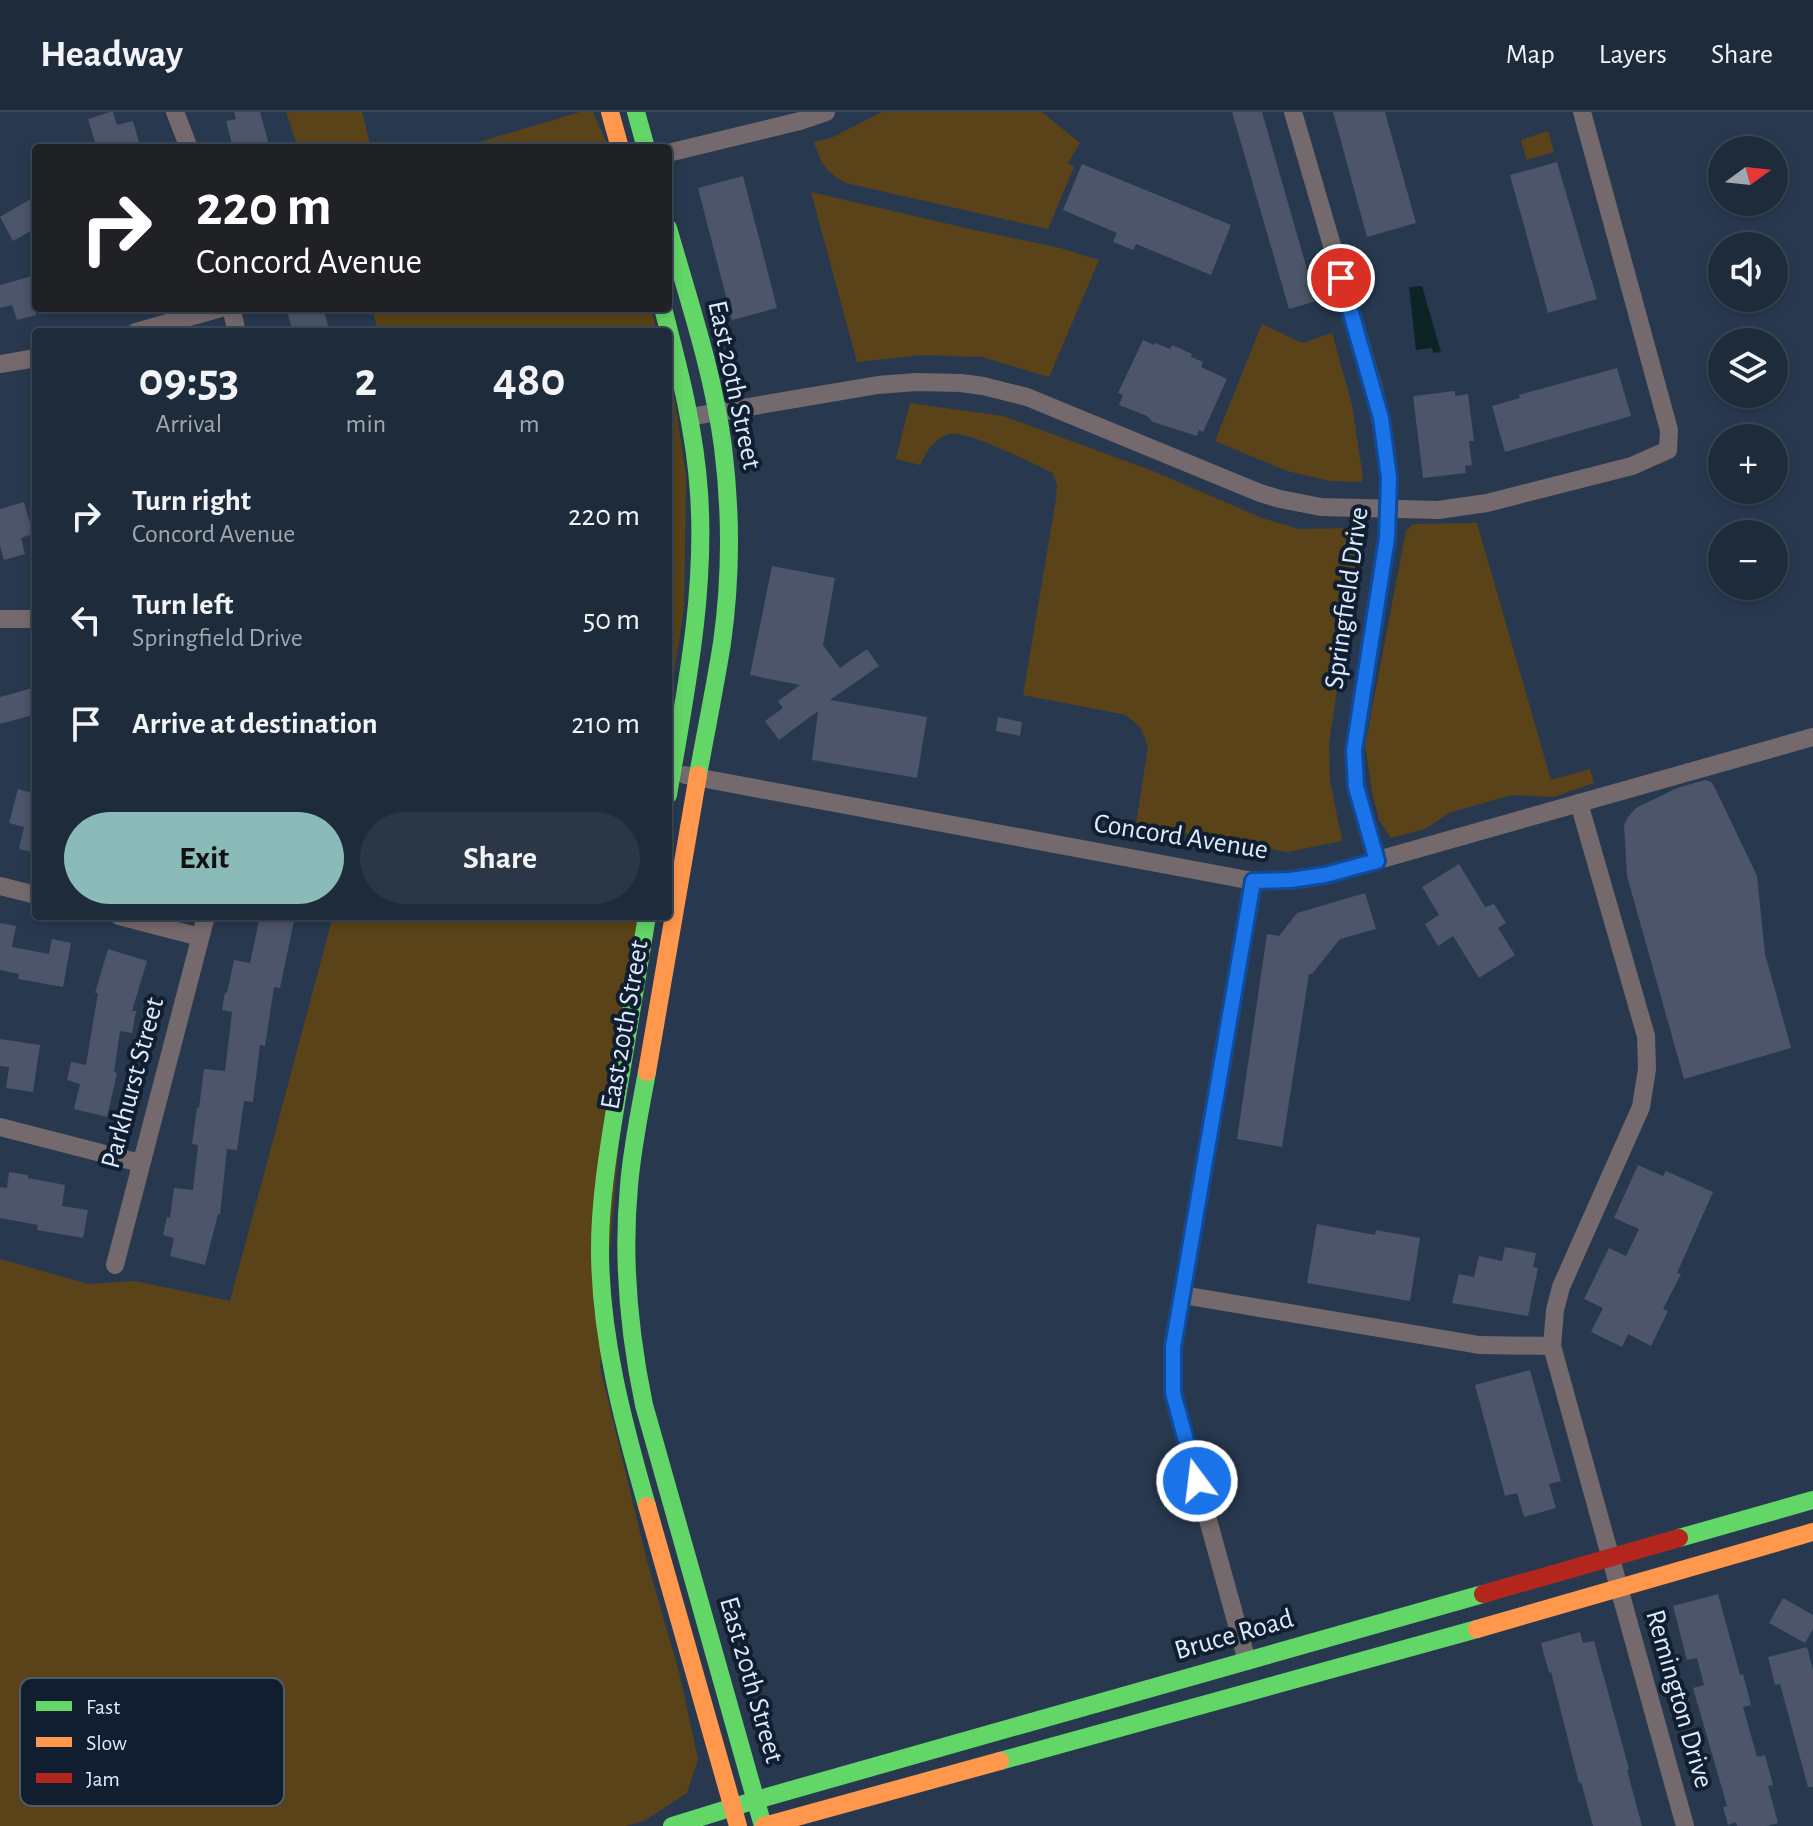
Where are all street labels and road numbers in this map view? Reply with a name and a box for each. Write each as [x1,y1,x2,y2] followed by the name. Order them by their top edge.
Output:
[702,298,766,472] street label: East 20th Street
[1320,505,1374,691] street label: Springfield Drive
[1092,809,1270,865] street label: Concord Avenue
[596,938,654,1112] street label: East 20th Street
[97,994,169,1172] street label: Parkhurst Street
[714,1594,788,1766] street label: East 20th Street
[1171,1605,1297,1665] street label: Bruce Road
[1640,1607,1718,1791] street label: Remington Drive

